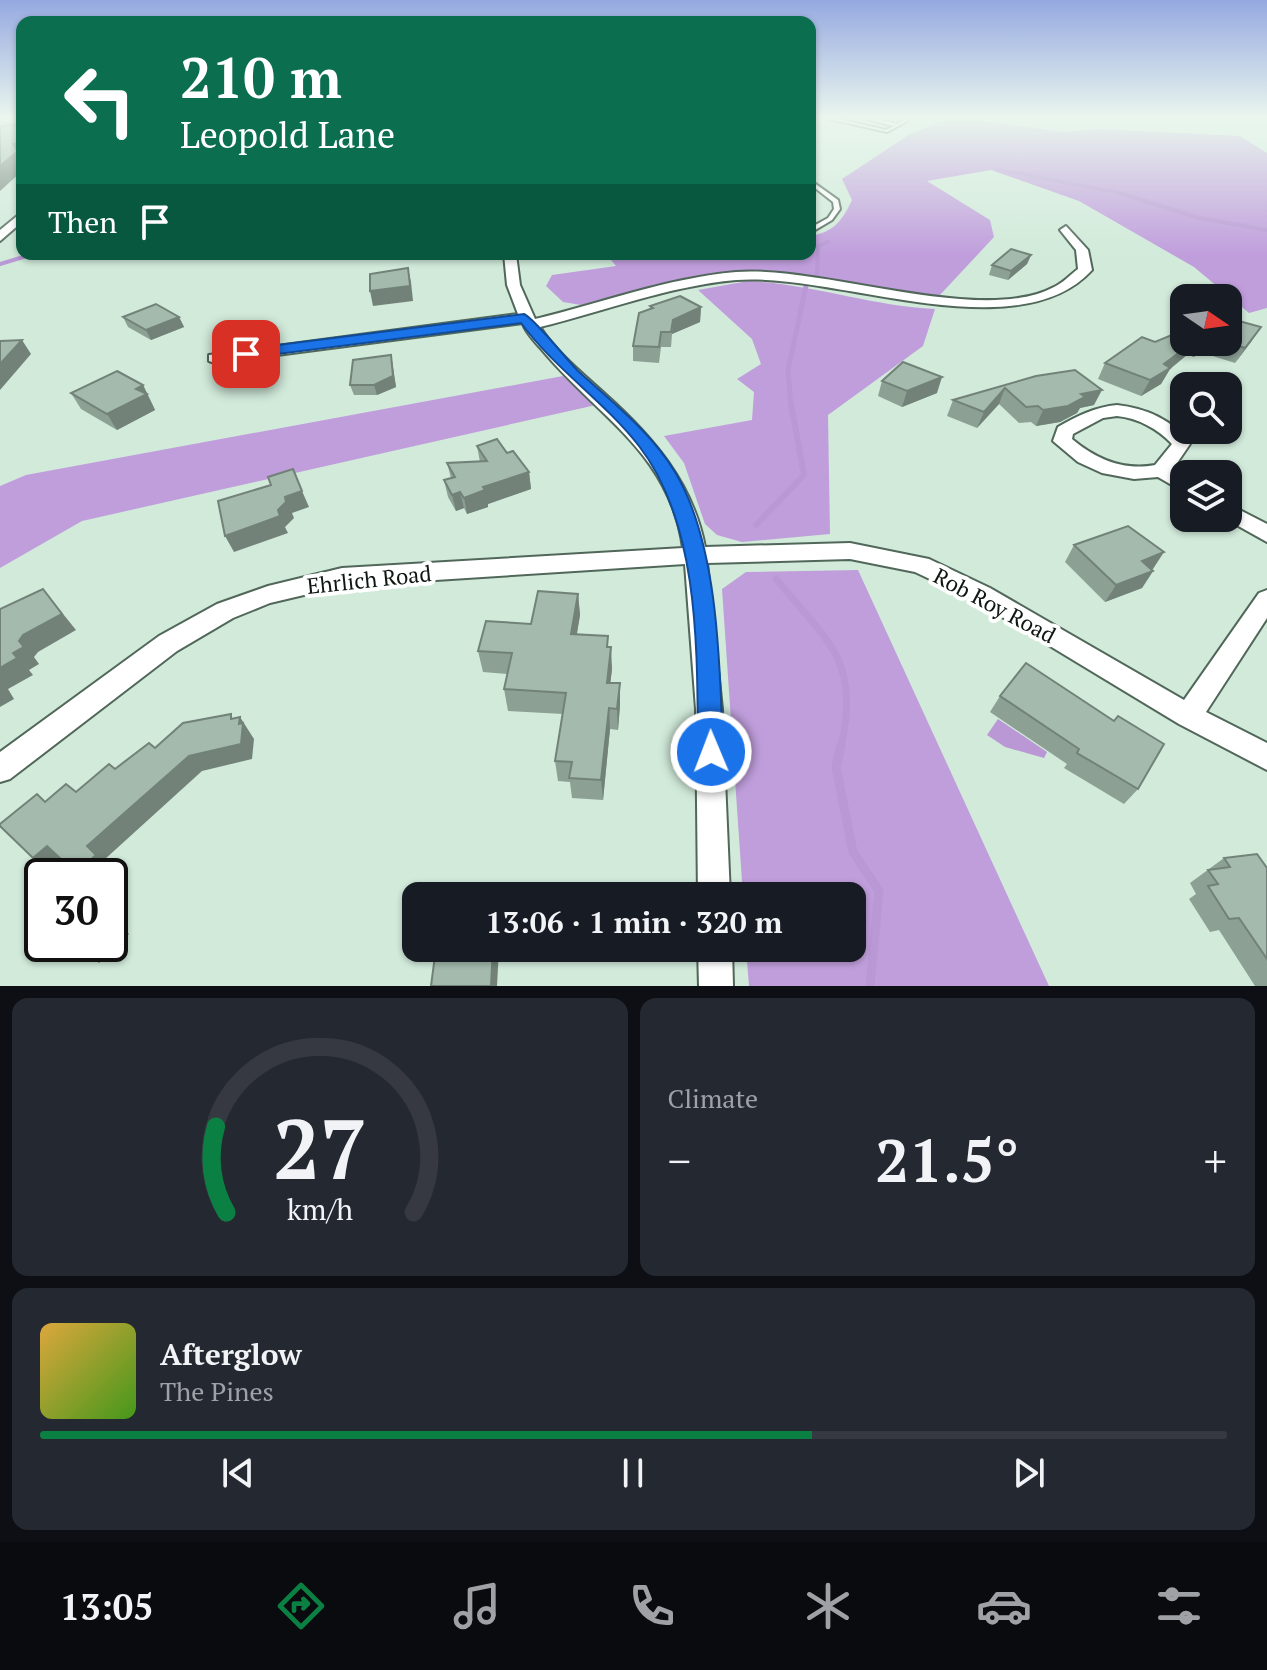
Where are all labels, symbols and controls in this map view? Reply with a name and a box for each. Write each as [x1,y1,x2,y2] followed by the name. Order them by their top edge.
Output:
[180,40,342,114] text: 210 m
[48,48,152,152] icon: left
[180,111,395,158] text: Leopold Lane
[133,200,177,244] icon: arrive
[48,202,117,242] text: Then
[1170,284,1242,356] north arrow
[1170,284,1242,532] map controls
[212,320,280,388] pin
[224,332,268,376] icon: arrive
[1170,372,1242,444] button: search
[1170,460,1242,532] button: layers
[305,558,433,600] street label: Ehrlich Road
[929,561,1061,649] street label: Rob Roy Road
[669,710,753,794] position arrow
[24,858,128,962] speed limit sign: 30
[486,902,782,942] text: 13:06 · 1 min · 320 m
[668,1081,758,1115] text: Climate
[273,1093,367,1203] text: 27
[875,1120,1019,1199] text: 21.5°
[668,1131,691,1190] text: −
[1204,1131,1227,1190] text: +
[287,1190,353,1228] text: km/h
[160,1334,302,1374] text: Afterglow
[160,1374,274,1408] text: The Pines
[216,1451,260,1495] icon: previous
[611,1451,655,1495] icon: pause
[1007,1451,1051,1495] icon: next
[273,1578,329,1634] icon: directions
[449,1578,505,1634] icon: music
[624,1578,680,1634] icon: phone
[800,1578,856,1634] icon: climate
[976,1578,1032,1634] icon: car
[1151,1578,1207,1634] icon: filters
[60,1583,154,1630] text: 13:05

